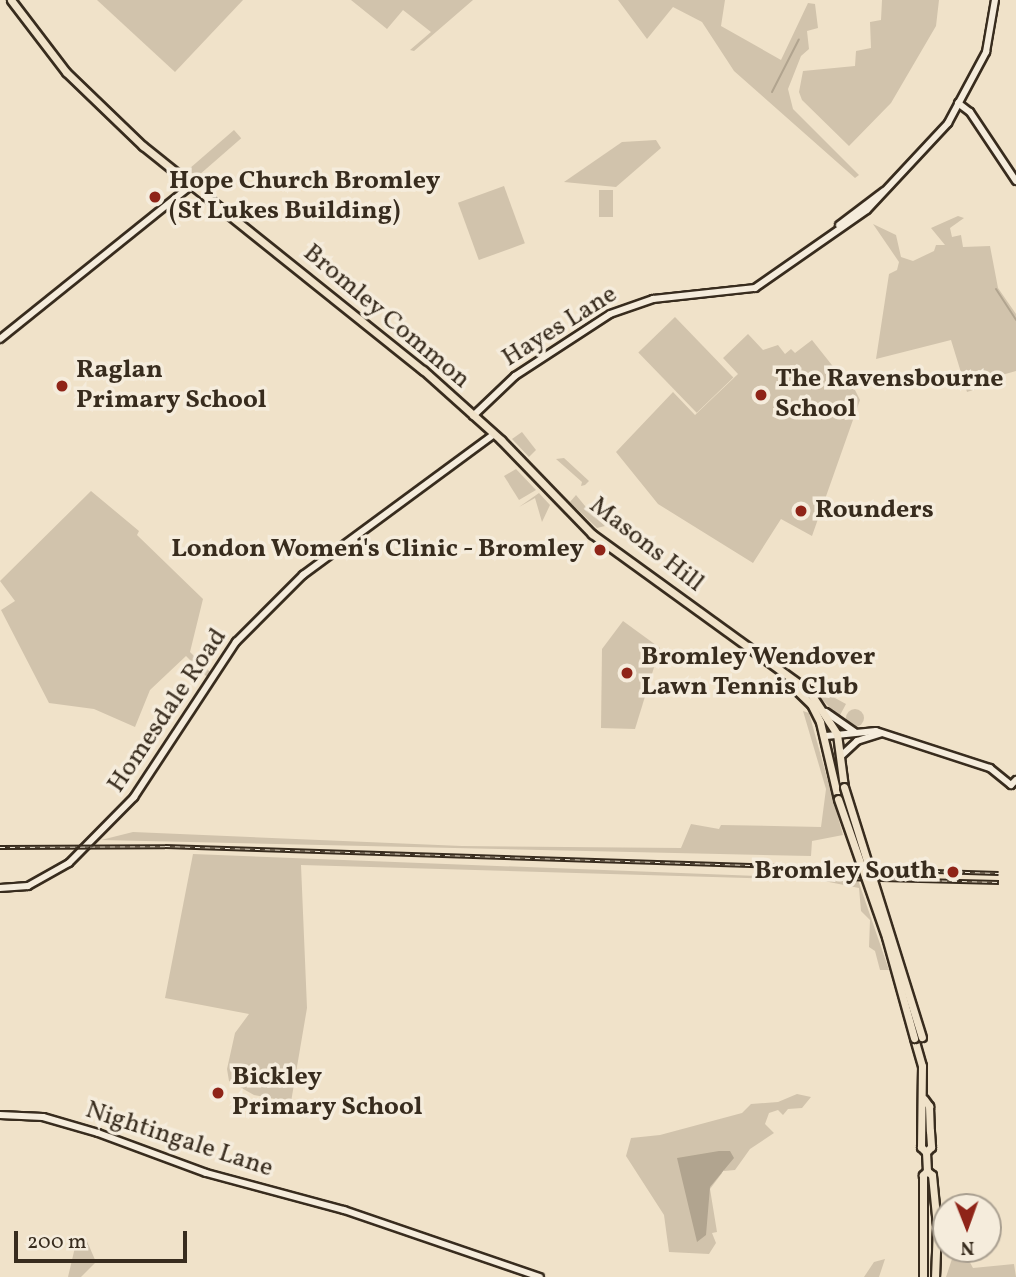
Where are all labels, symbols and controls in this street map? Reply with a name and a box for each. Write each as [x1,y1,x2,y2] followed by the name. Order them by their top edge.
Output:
[169,166,440,228] place label: Hope Church Bromley (St Lukes Building)
[147,189,163,205] marker: Hope Church Bromley (St Lukes Building)
[296,238,476,396] street label: Bromley Common
[497,279,623,375] street label: Hayes Lane
[76,355,267,416] place label: Raglan Primary School
[775,364,1003,426] place label: The Ravensbourne School
[54,378,70,394] marker: Raglan Primary School
[753,387,769,403] marker: The Ravensbourne School
[582,491,710,599] street label: Masons Hill
[815,495,934,527] place label: Rounders
[793,503,809,519] marker: Rounders
[170,534,584,566] place label: London Women's Clinic - Bromley
[590,540,610,560] marker: London Women's Clinic - Bromley
[102,623,234,799] street label: Homesdale Road
[641,642,876,704] place label: Bromley Wendover Lawn Tennis Club
[619,665,635,681] marker: Bromley Wendover Lawn Tennis Club
[754,856,937,888] place label: Bromley South
[943,862,963,882] marker: Bromley South
[232,1062,423,1124] place label: Bickley Primary School
[210,1085,226,1101] marker: Bickley Primary School
[81,1095,277,1185] street label: Nightingale Lane
[932,1193,1002,1263] north arrow
[18,1218,191,1262] scale bar
[27,1228,87,1257] text: 200 m
[960,1234,974,1260] text: N

